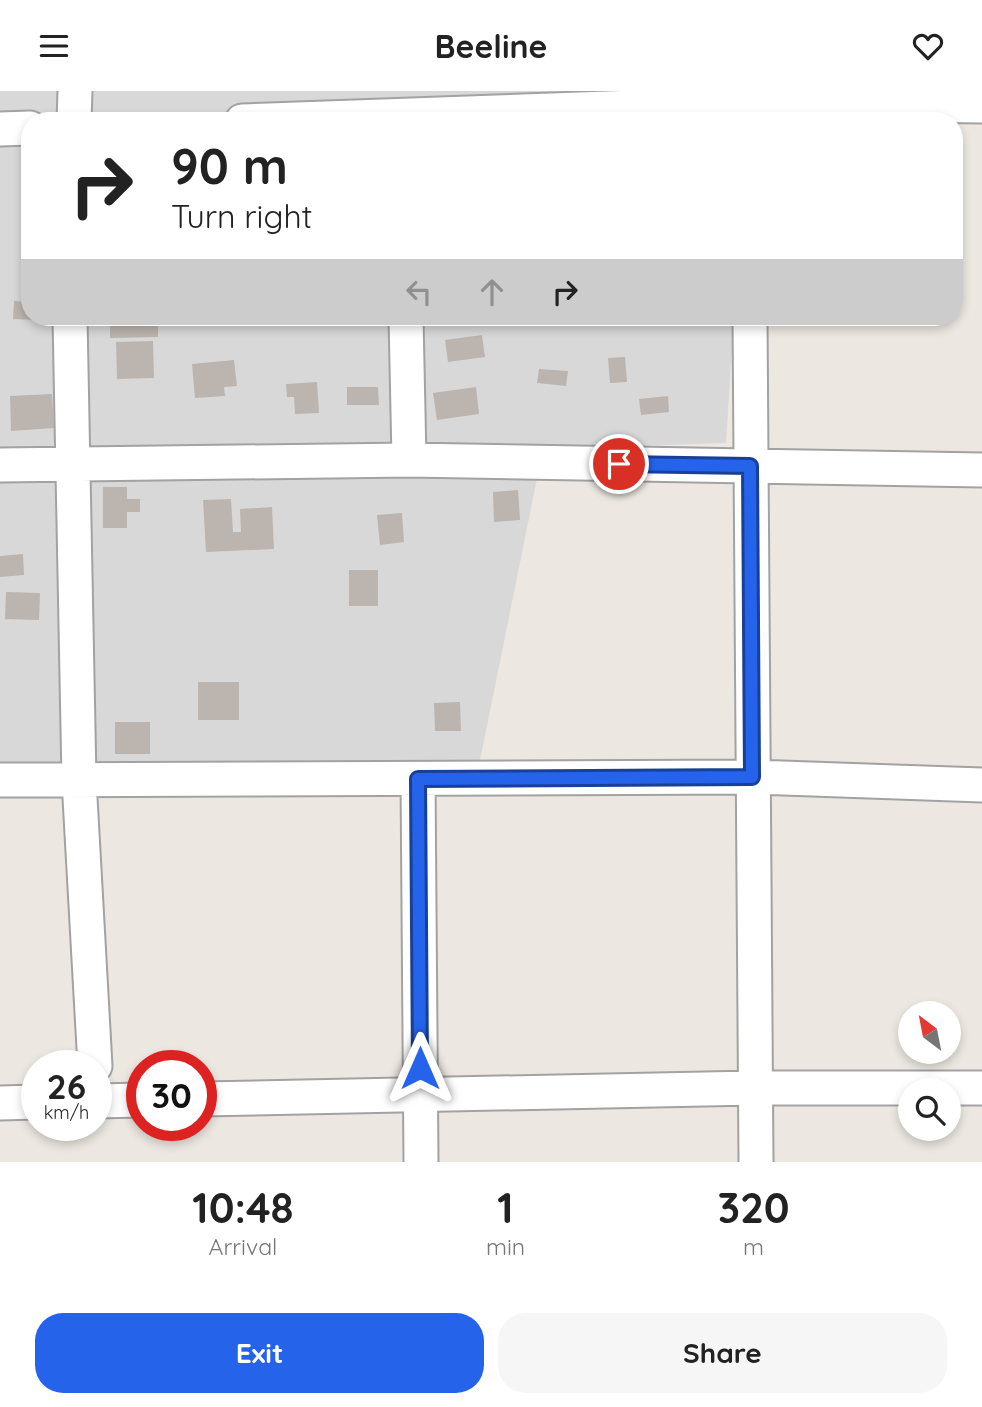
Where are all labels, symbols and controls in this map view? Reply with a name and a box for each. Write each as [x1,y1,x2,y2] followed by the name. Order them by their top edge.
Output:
[435,26,547,66] text: Beeline
[35,27,73,65] icon: menu
[909,27,947,65] icon: heart
[171,135,288,196] text: 90 m
[56,140,147,231] icon: right
[171,196,312,236] text: Turn right
[400,273,438,311] icon: left
[473,273,511,311] icon: ahead
[546,273,584,311] icon: right
[589,434,649,494] pin
[600,445,638,483] icon: arrive
[898,1001,961,1064] north arrow
[898,1001,961,1141] map controls
[383,1031,457,1105] position arrow
[126,1050,217,1141] speed limit sign: 30
[47,1064,86,1108] text: 26
[898,1078,961,1141] button: search
[44,1101,89,1124] text: km/h
[192,1181,294,1234] text: 10:48
[497,1181,514,1234] text: 1
[717,1181,790,1234] text: 320
[209,1232,277,1261] text: Arrival
[486,1232,525,1261] text: min
[743,1232,764,1261] text: m
[35,1313,484,1393] button: Exit
[498,1313,947,1393] button: Share

